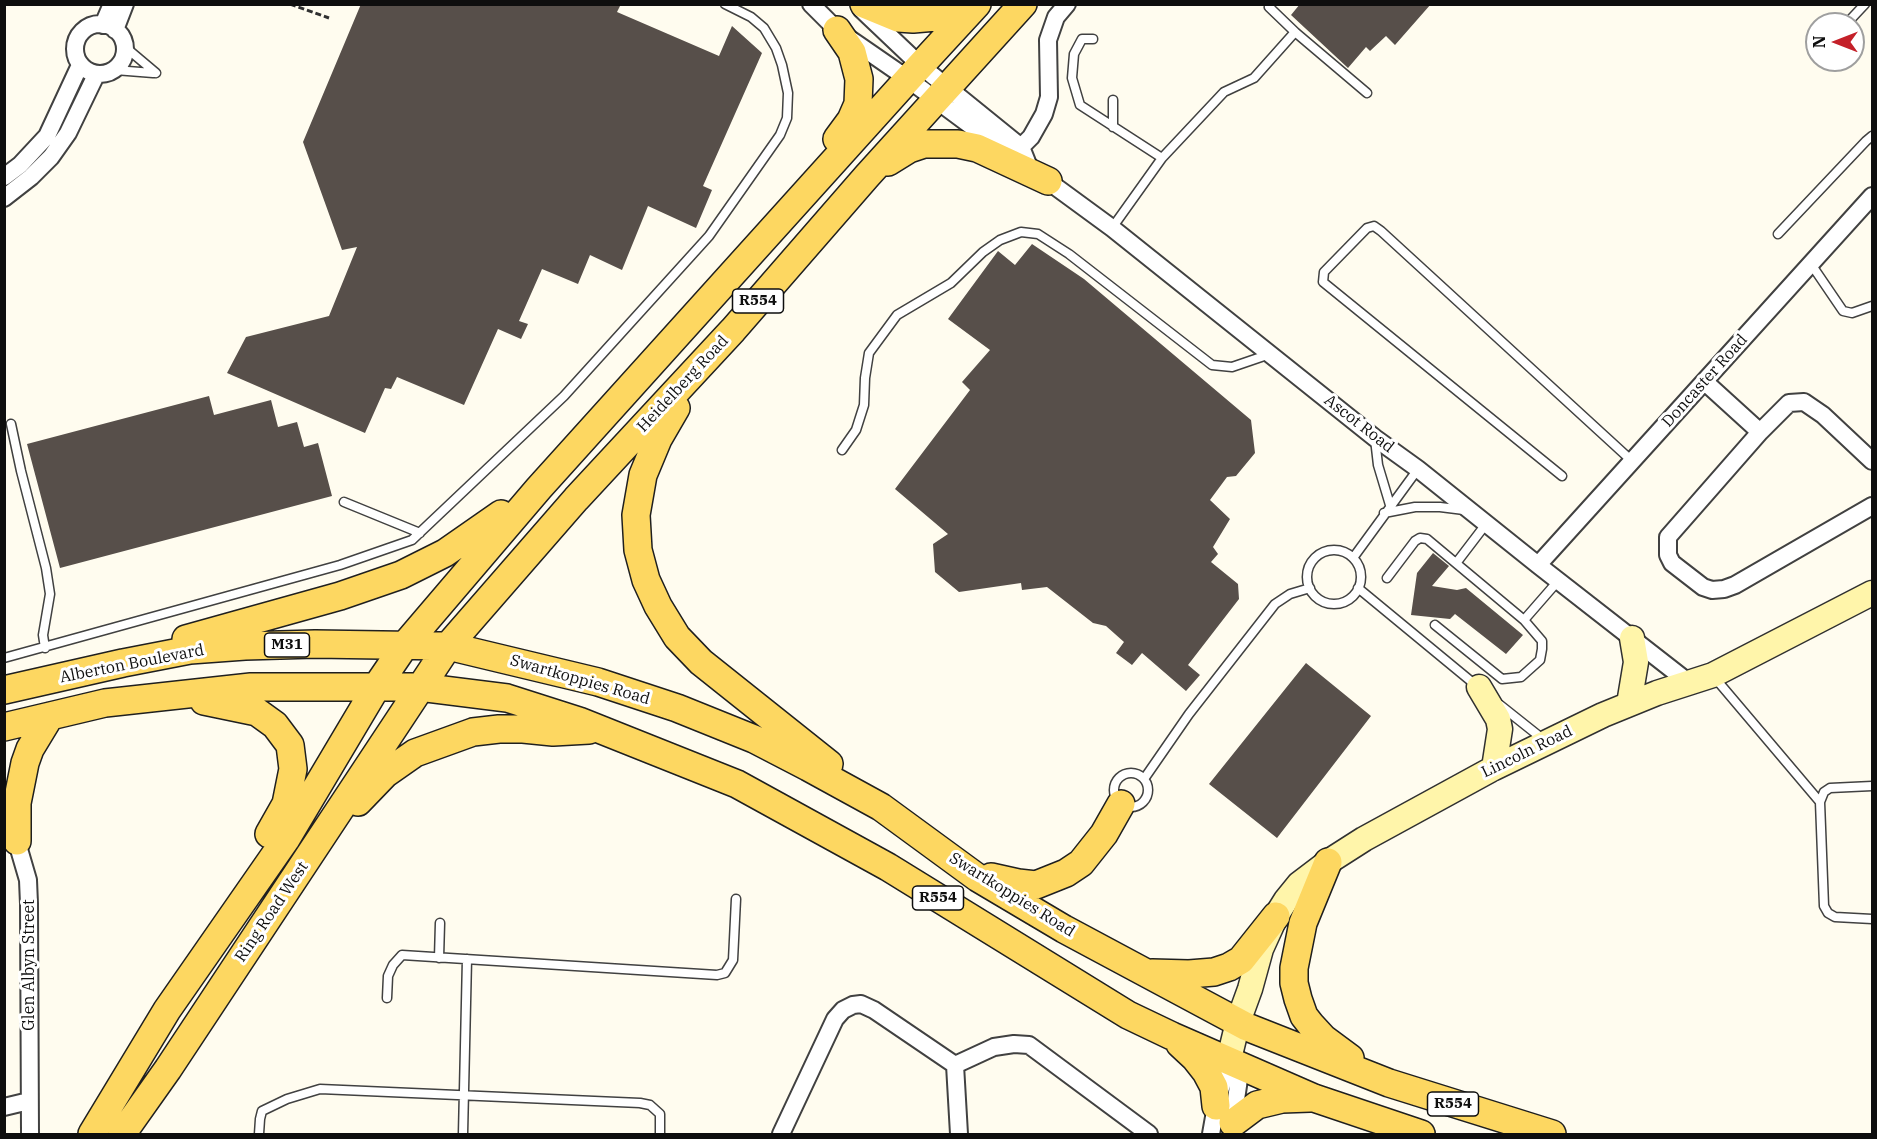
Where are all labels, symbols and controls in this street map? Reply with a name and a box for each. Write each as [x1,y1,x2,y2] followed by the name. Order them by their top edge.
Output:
[1805,12,1865,72] north arrow
[1809,36,1829,48] text: N
[732,289,783,313] road number: R554
[1658,331,1752,431] street label: Doncaster Road
[633,332,733,436] street label: Heidelberg Road
[1320,391,1398,457] street label: Ascot Road
[264,633,310,657] road number: M31
[58,641,206,687] street label: Alberton Boulevard
[508,651,652,709] street label: Swartkoppies Road
[1478,722,1576,782] street label: Lincoln Road
[946,849,1078,941] street label: Swartkoppies Road
[231,858,313,966] street label: Ring Road West
[912,886,964,910] road number: R554
[19,899,39,1031] street label: Glen Albyn Street
[1428,1092,1478,1116] road number: R554

